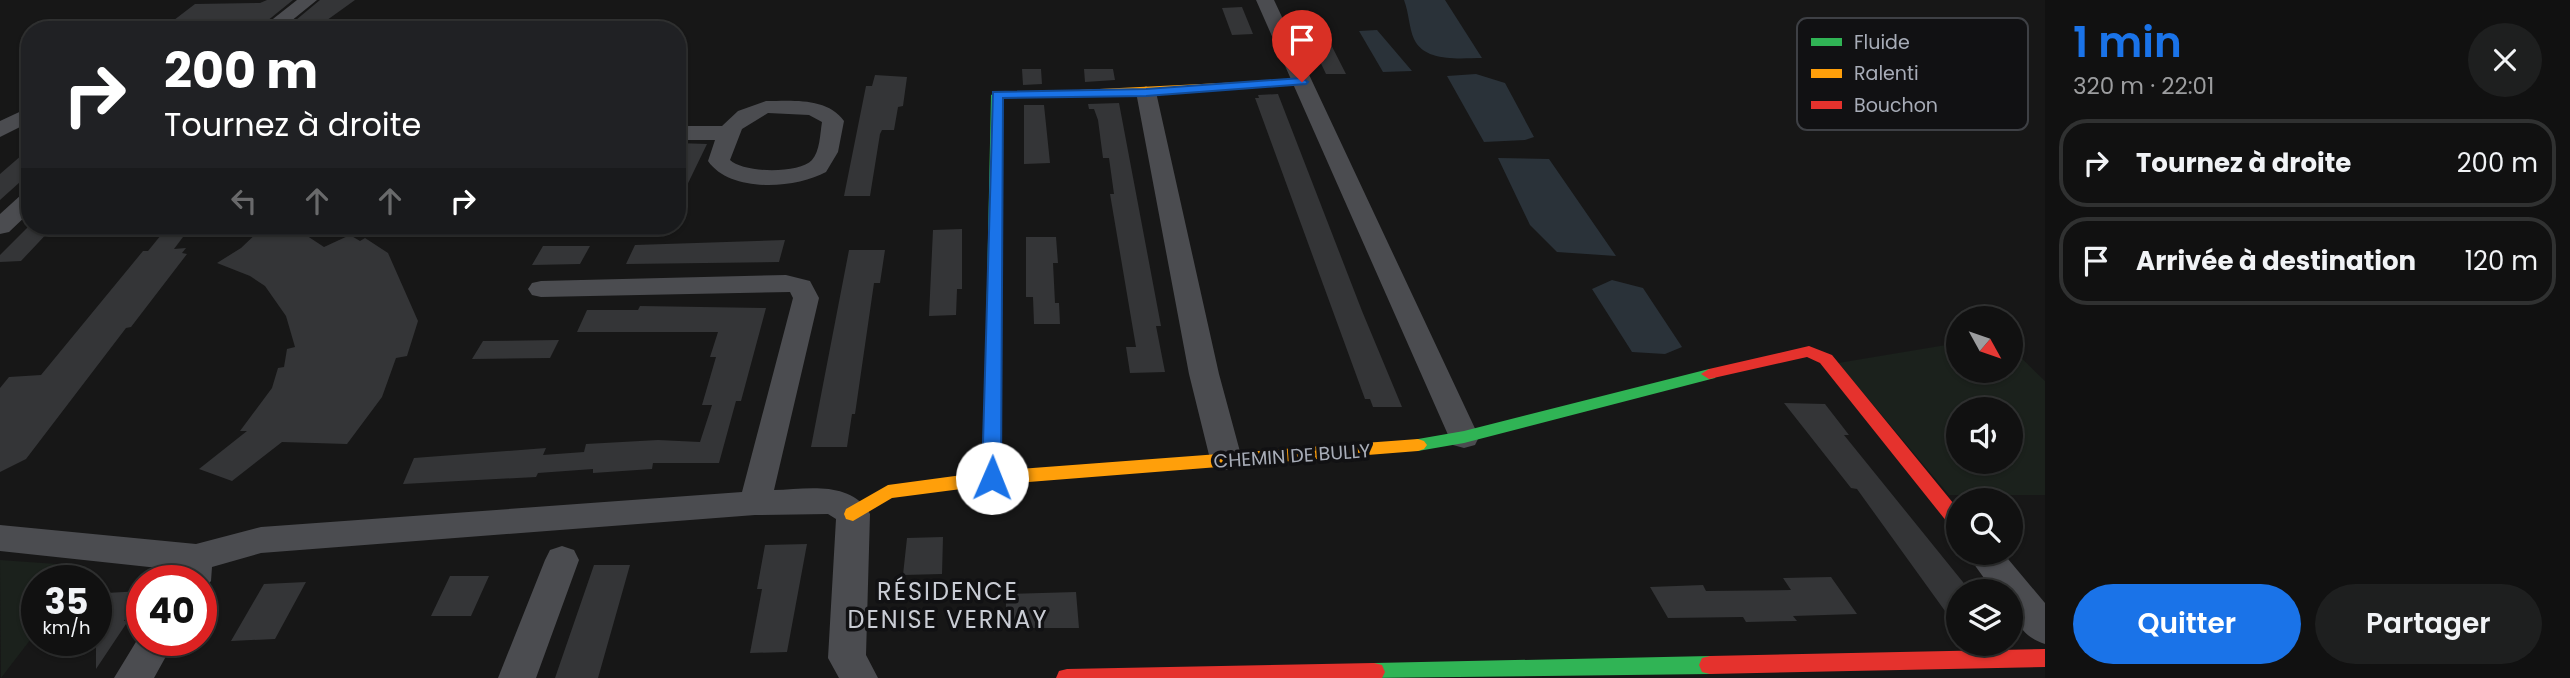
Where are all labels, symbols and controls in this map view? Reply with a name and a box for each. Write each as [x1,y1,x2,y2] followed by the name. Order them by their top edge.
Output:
[1272,10,1332,82] pin
[2073,13,2182,72] text: 1 min
[1797,18,2028,130] legend
[1283,21,1321,59] icon: arrive
[2468,23,2542,97] button: close
[1854,29,1910,56] text: Fluide
[164,37,318,105] text: 200 m
[49,49,140,140] icon: right
[1854,60,1919,87] text: Ralenti
[2073,70,2214,102] text: 320 m · 22:01
[1854,92,1938,119] text: Bouchon
[164,102,421,147] text: Tournez à droite
[2077,144,2115,182] icon: right
[2136,145,2351,181] text: Tournez à droite
[2457,145,2538,181] text: 200 m
[225,182,263,220] icon: left
[298,182,336,220] icon: ahead
[371,182,409,220] icon: ahead
[444,182,482,220] icon: right
[2077,242,2115,280] icon: arrive
[2136,243,2416,279] text: Arrivée à destination
[2465,243,2538,279] text: 120 m
[1946,306,2023,383] north arrow
[1946,306,2023,656] map controls
[1946,397,2023,474] button: sound
[1213,437,1371,475] street label: CHEMIN DE BULLY
[955,441,1029,515] position arrow
[1946,488,2023,565] button: search
[126,565,217,656] speed limit sign: 40
[847,575,1049,636] district label: RÉSIDENCE DENISE VERNAY
[45,577,88,626] text: 35
[1946,579,2023,656] button: layers
[2073,584,2301,664] button: Quitter
[2315,584,2542,664] button: Partager
[43,615,90,640] text: km/h

